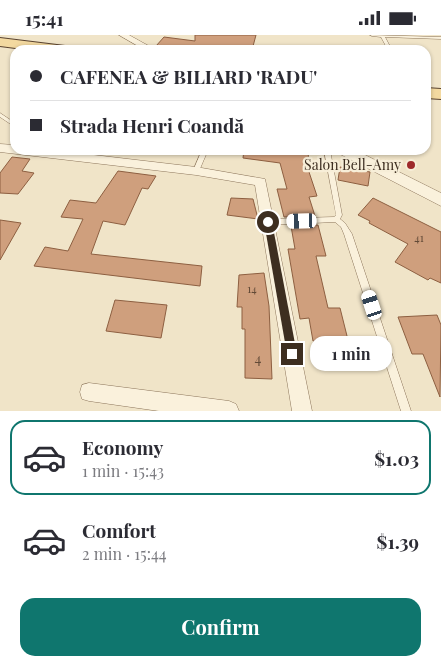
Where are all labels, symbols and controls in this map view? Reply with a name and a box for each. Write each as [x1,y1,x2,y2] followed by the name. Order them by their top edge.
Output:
[25,5,64,31] text: 15:41
[60,63,317,89] text: CAFENEA & BILIARD 'RADU'
[60,112,244,138] text: Strada Henri Coandă
[304,155,401,174] place label: Salon Bell-Amy
[405,159,417,171] marker: Salon Bell-Amy
[257,211,279,233] route start
[286,213,317,229] car
[414,230,424,245] house number: 41
[247,281,257,296] house number: 14
[360,288,383,322] car
[310,337,392,371] callout: 1 min
[281,343,303,365] route end
[331,343,371,364] text: 1 min
[255,349,262,368] house number: 4
[82,434,163,460] text: Economy
[22,435,67,480] icon: car
[374,445,419,471] text: $1.03
[82,460,164,481] text: 1 min · 15:43
[82,517,156,543] text: Comfort
[22,518,67,563] icon: car
[377,528,419,554] text: $1.39
[82,543,167,564] text: 2 min · 15:44
[20,598,421,656] button: Confirm

